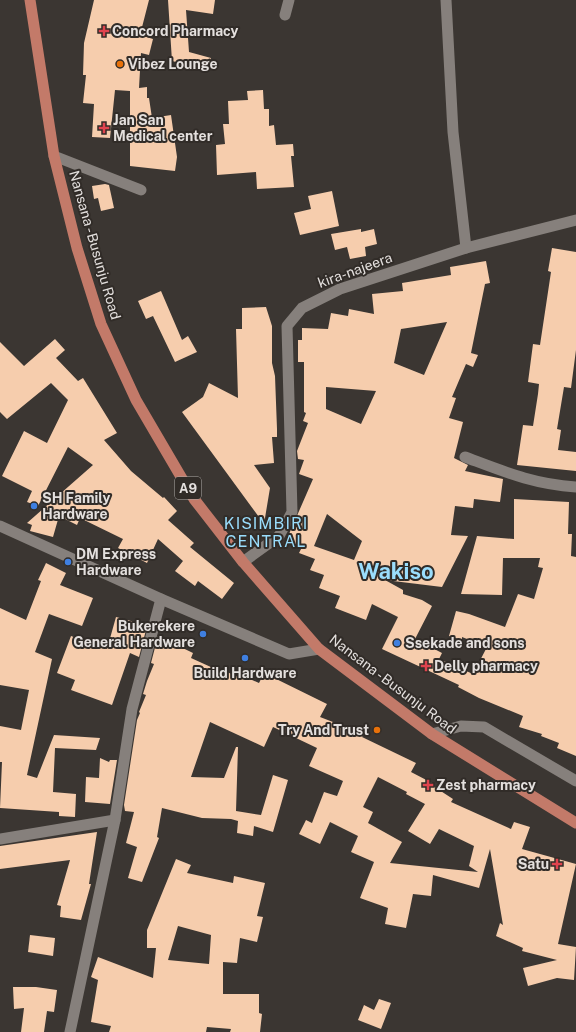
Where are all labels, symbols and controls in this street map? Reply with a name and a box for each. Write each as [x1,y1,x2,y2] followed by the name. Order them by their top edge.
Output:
[112,23,239,39] place label: Concord Pharmacy
[99,26,109,36] marker: Concord Pharmacy
[128,56,217,72] place label: Vibez Lounge
[115,59,125,69] marker: Vibez Lounge
[113,112,213,144] place label: Jan San Medical center
[98,122,110,134] marker: Jan San Medical center
[66,169,124,321] street label: Nansana - Busunju Road
[316,249,394,291] street label: kira-najeera
[175,477,201,499] road number: A9
[42,490,111,522] place label: SH Family Hardware
[29,501,39,511] marker: SH Family Hardware
[224,514,308,551] district label: KISIMBIRI CENTRAL
[76,546,156,578] place label: DM Express Hardware
[63,557,73,567] marker: DM Express Hardware
[358,558,434,584] district label: Wakiso
[73,618,195,650] place label: Bukerekere General Hardware
[198,629,208,639] marker: Bukerekere General Hardware
[327,631,459,737] street label: Nansana - Busunju Road
[405,635,525,651] place label: Ssekade and sons
[392,638,402,648] marker: Ssekade and sons
[240,653,250,663] marker: Build Hardware
[434,658,538,674] place label: Delly pharmacy
[421,661,431,671] marker: Delly pharmacy
[193,665,297,681] place label: Build Hardware
[278,722,369,738] place label: Try And Trust
[372,725,382,735] marker: Try And Trust
[436,777,536,793] place label: Zest pharmacy
[423,780,433,790] marker: Zest pharmacy
[518,856,549,872] place label: Satu
[552,859,562,869] marker: Satu

